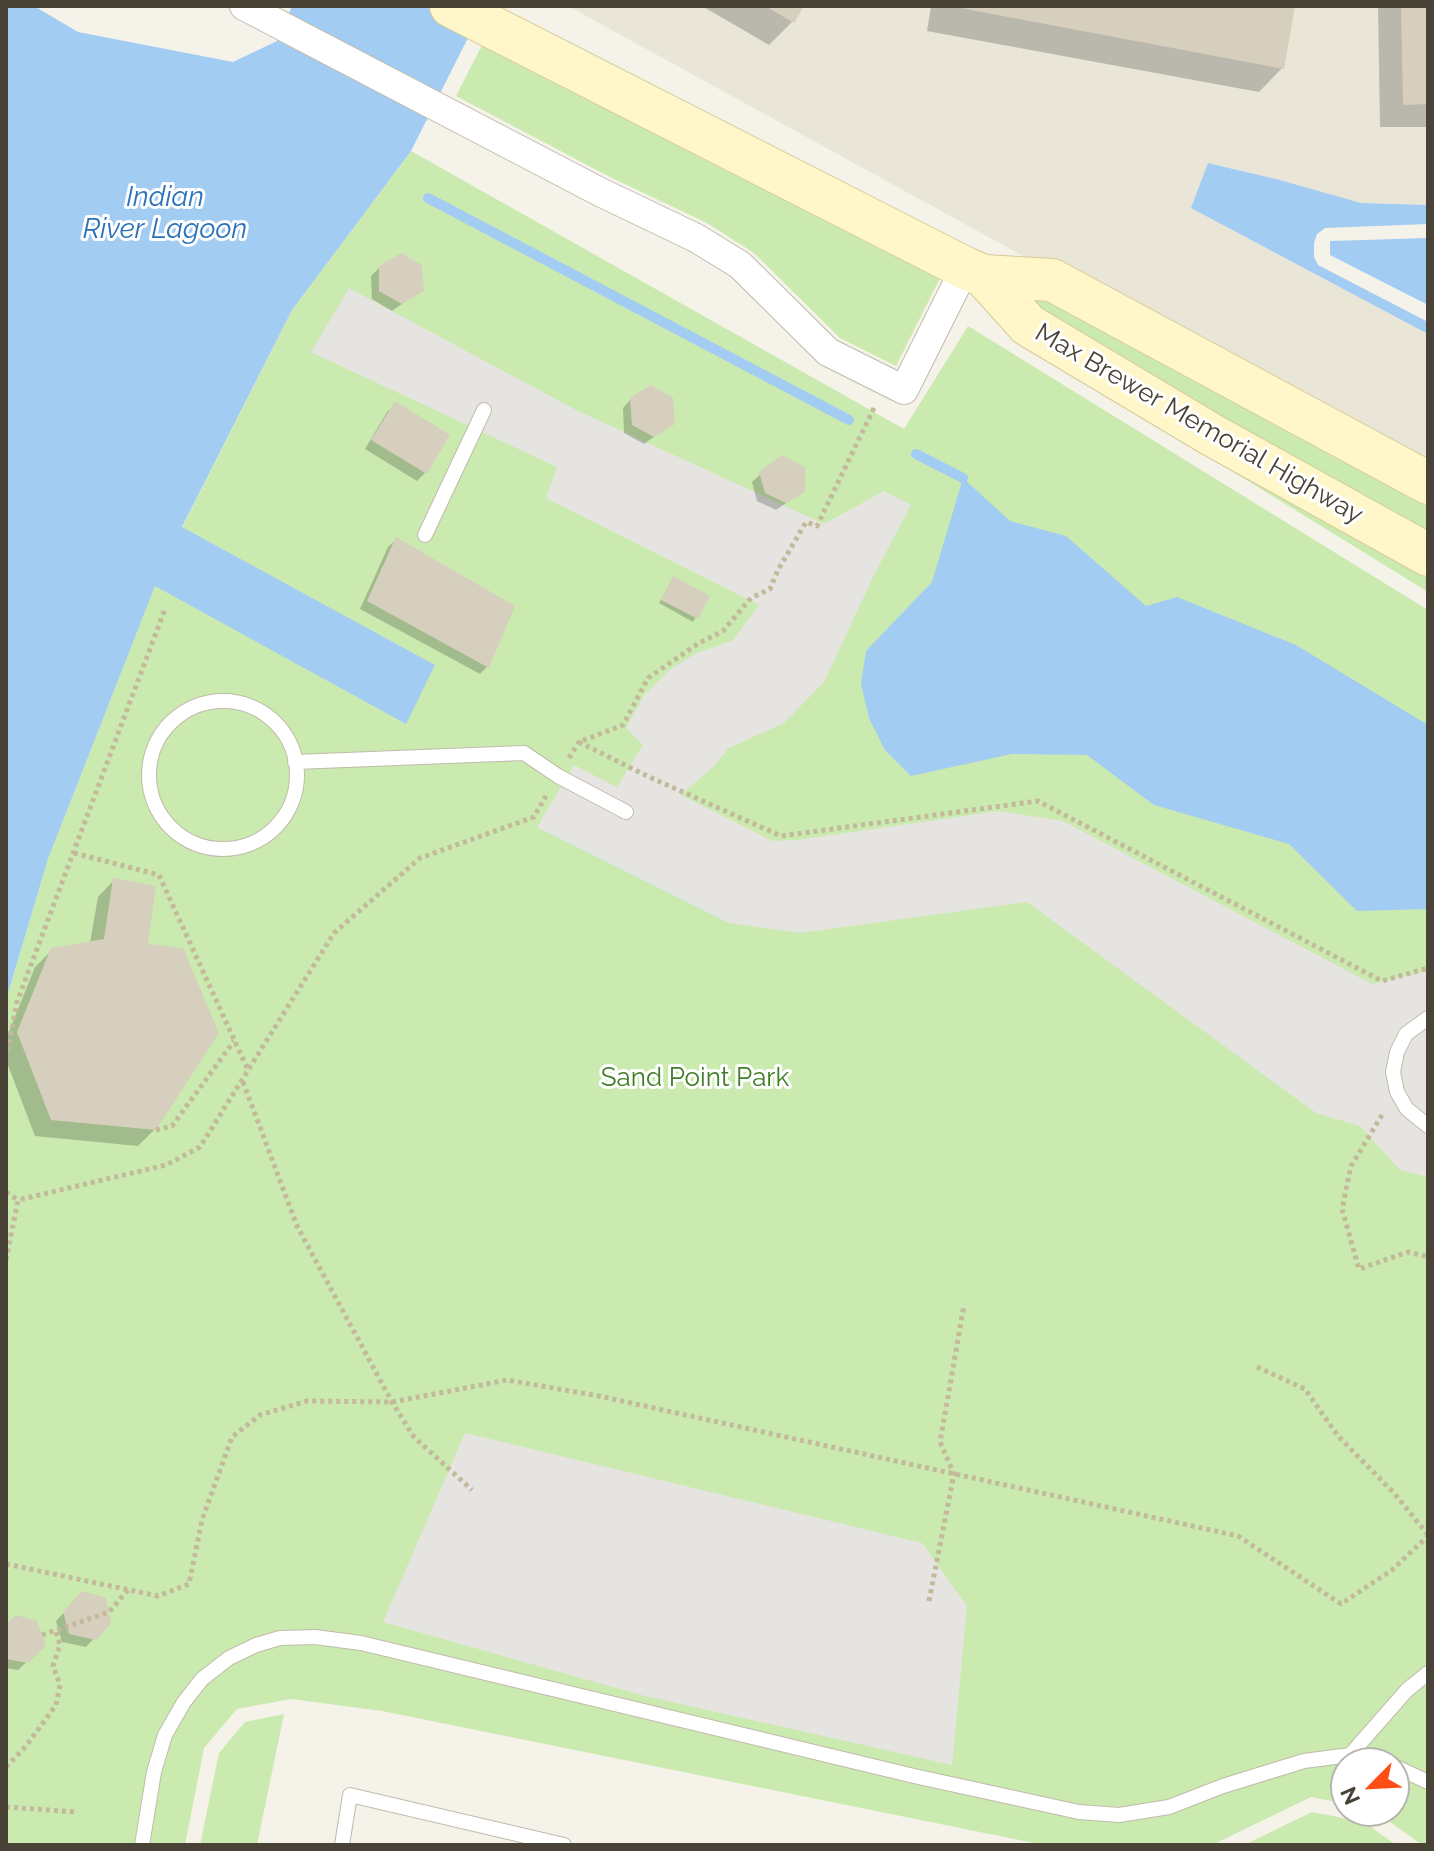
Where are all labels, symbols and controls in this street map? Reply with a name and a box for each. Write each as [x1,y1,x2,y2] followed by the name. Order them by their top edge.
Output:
[83,181,247,247] water label: Indian River Lagoon
[1029,317,1369,531] street label: Max Brewer Memorial Highway
[601,1062,789,1094] park label: Sand Point Park
[1330,1747,1410,1827] north arrow
[1335,1783,1365,1809] text: N

